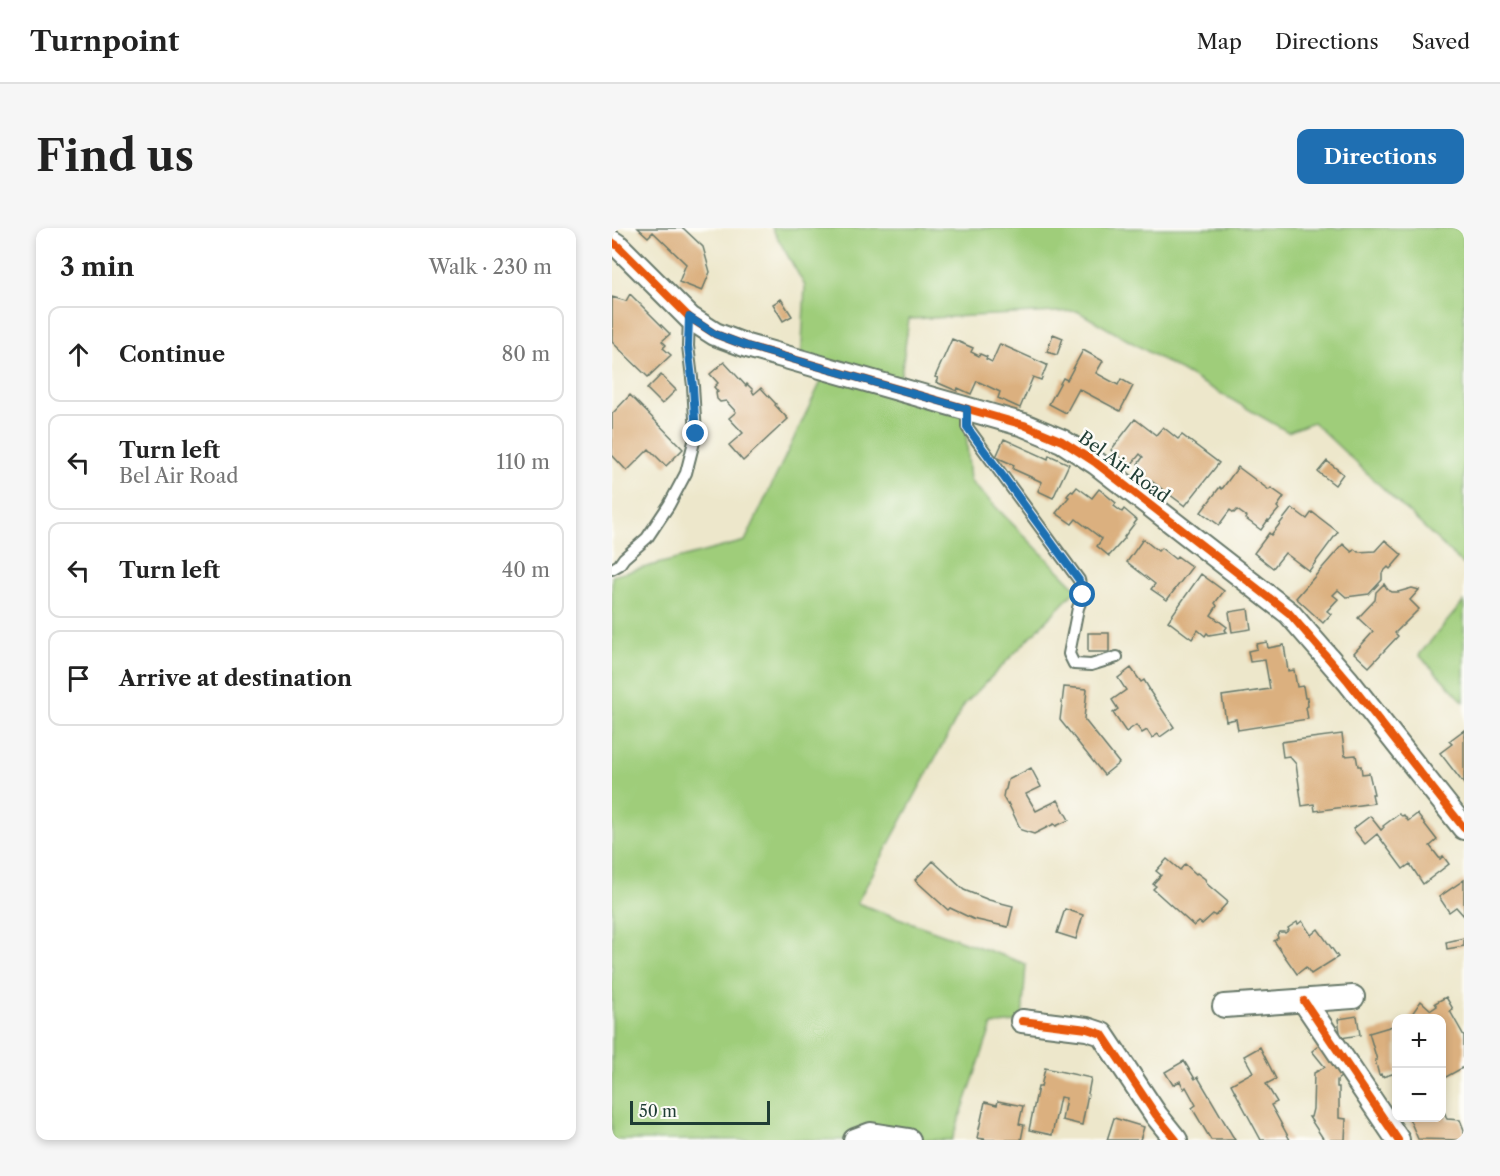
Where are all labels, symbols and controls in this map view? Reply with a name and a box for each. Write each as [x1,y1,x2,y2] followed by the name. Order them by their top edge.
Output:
[30,24,179,58] text: Turnpoint
[1197,29,1242,54] text: Map
[1275,29,1379,54] text: Directions
[1412,29,1470,54] text: Saved
[1297,129,1464,184] button: Directions
[36,130,194,182] text: Find us
[60,251,134,283] text: 3 min
[429,255,552,279] text: Walk · 230 m
[62,338,95,371] icon: ahead
[119,341,225,368] text: Continue
[502,342,550,366] text: 80 m
[682,420,708,446] route end
[1074,427,1174,507] street label: Bel Air Road
[119,437,220,464] text: Turn left
[62,446,95,479] icon: left
[497,450,550,474] text: 110 m
[119,464,238,488] text: Bel Air Road
[62,554,95,587] icon: left
[119,557,220,584] text: Turn left
[502,558,550,582] text: 40 m
[1069,581,1095,607] route start
[62,662,95,695] icon: arrive
[119,665,352,692] text: Arrive at destination
[1392,1014,1446,1122] map controls
[1392,1014,1446,1068] button: +
[1392,1068,1446,1122] button: −
[630,1098,770,1126] scale bar
[639,1101,677,1121] text: 50 m

